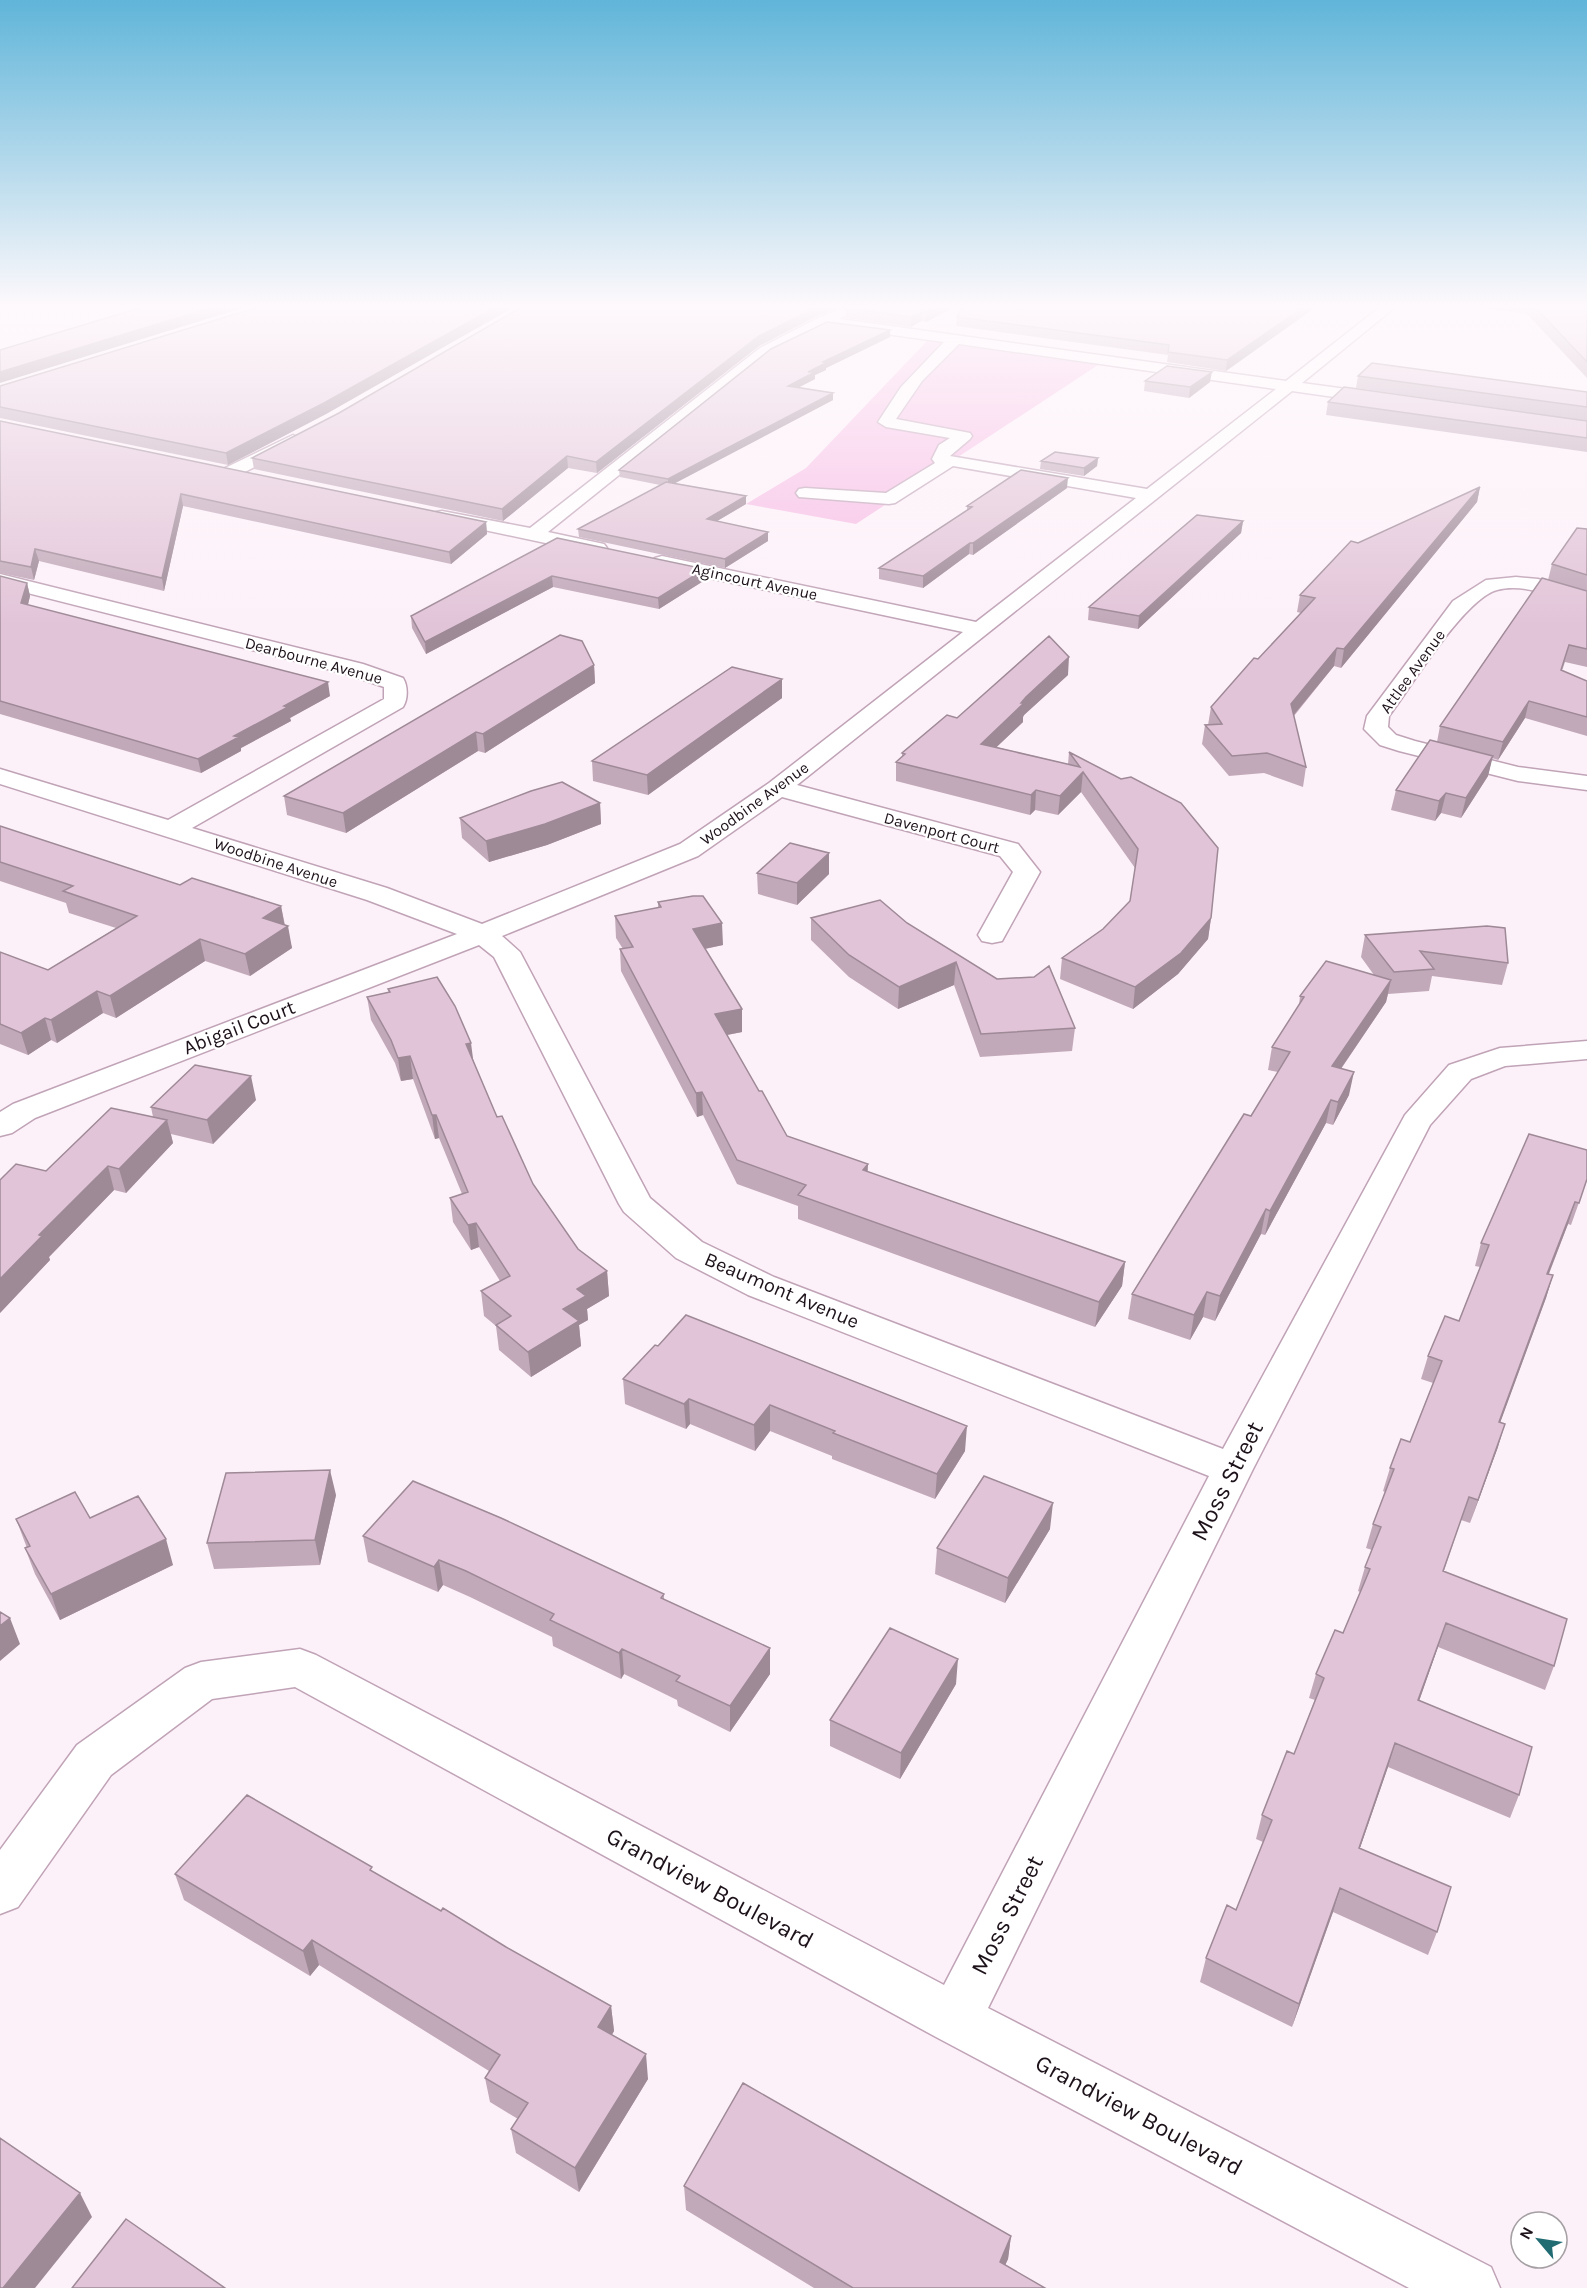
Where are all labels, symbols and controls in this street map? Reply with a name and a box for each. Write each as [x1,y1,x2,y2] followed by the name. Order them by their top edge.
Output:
[691,559,819,604] street label: Agincourt Avenue
[1376,626,1449,717] street label: Attlee Avenue
[243,633,385,688] street label: Dearbourne Avenue
[696,758,812,849] street label: Woodbine Avenue
[882,808,1002,857] street label: Davenport Court
[211,833,340,891] street label: Woodbine Avenue
[180,995,299,1059] street label: Abigail Court
[701,1248,863,1333] street label: Beaumont Avenue
[1185,1417,1269,1545] street label: Moss Street
[602,1822,818,1954] street label: Grandview Boulevard
[965,1851,1049,1979] street label: Moss Street
[1031,2049,1247,2181] street label: Grandview Boulevard
[1509,2210,1569,2270] north arrow
[1515,2223,1537,2243] text: N

